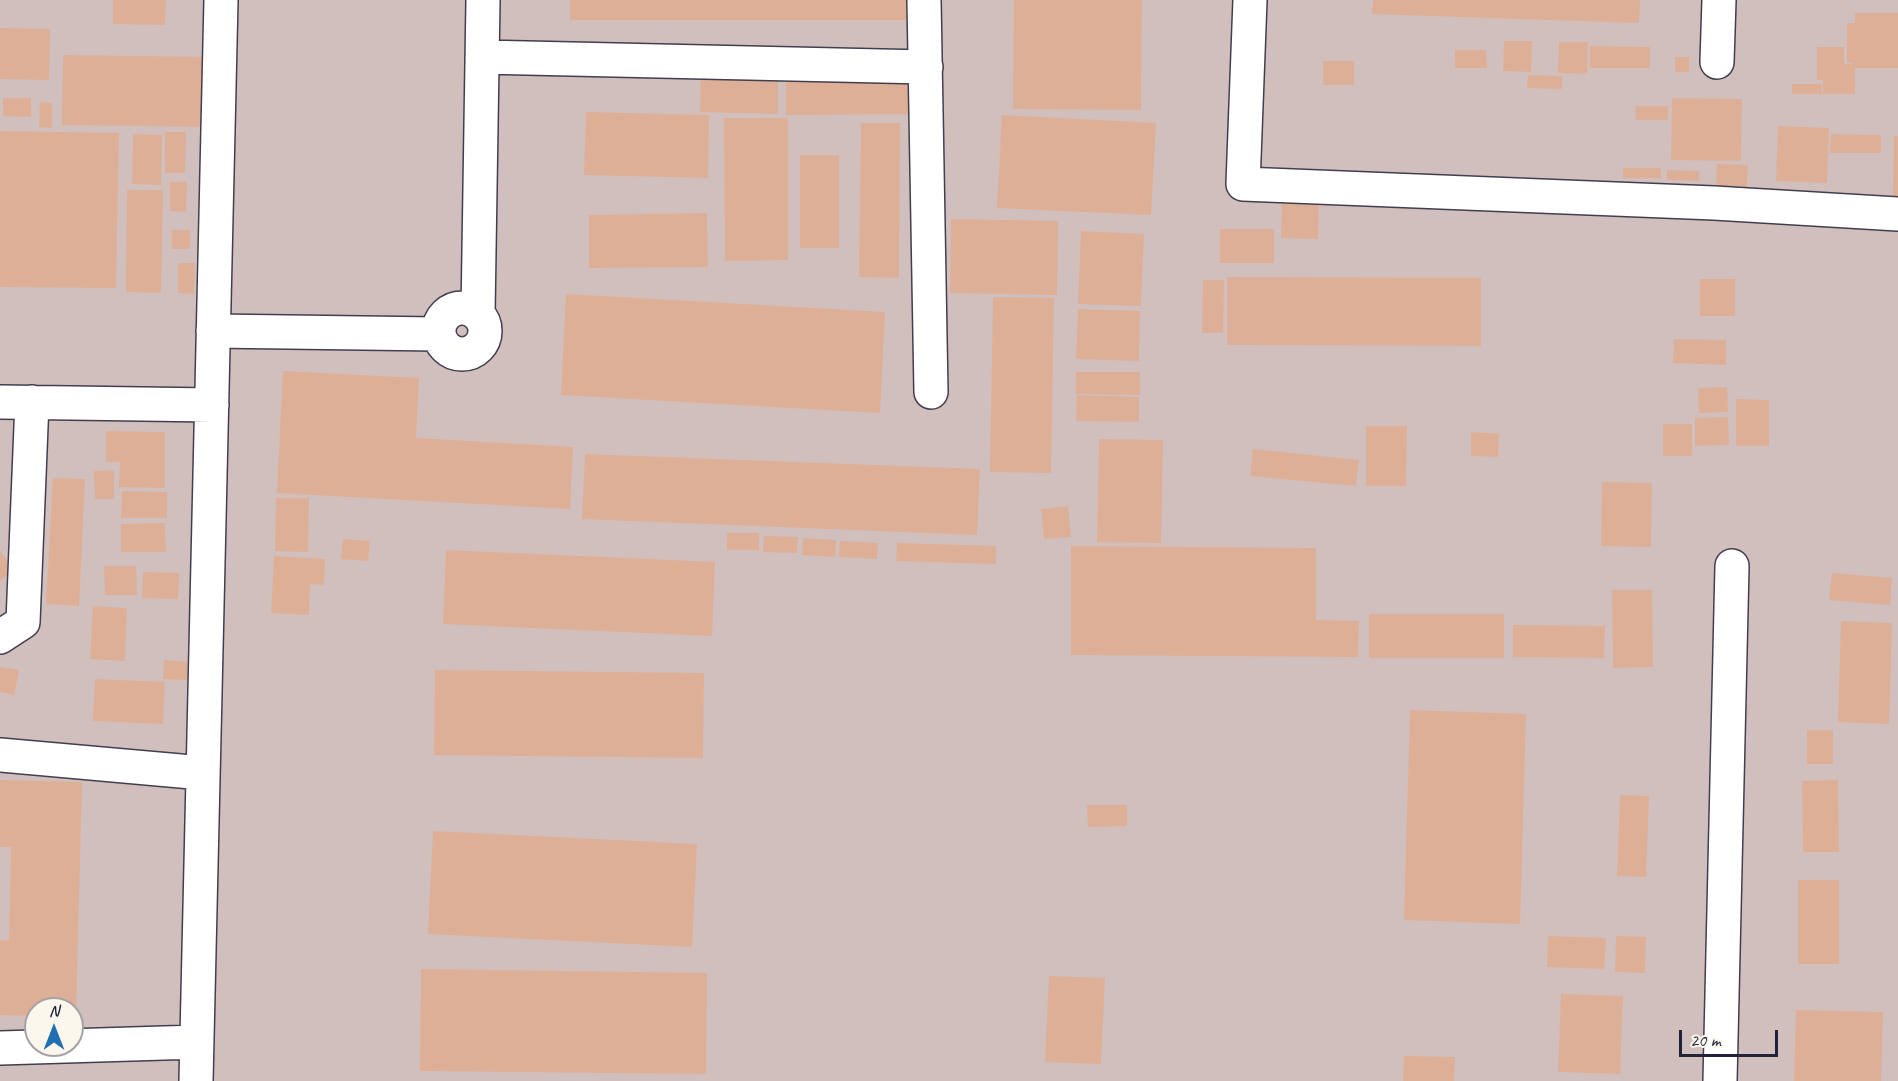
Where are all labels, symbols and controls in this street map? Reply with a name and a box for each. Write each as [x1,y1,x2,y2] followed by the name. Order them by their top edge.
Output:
[24,997,84,1057] north arrow
[49,1001,59,1021] text: N
[1682,1018,1781,1056] scale bar
[1690,1029,1721,1051] text: 20 m

